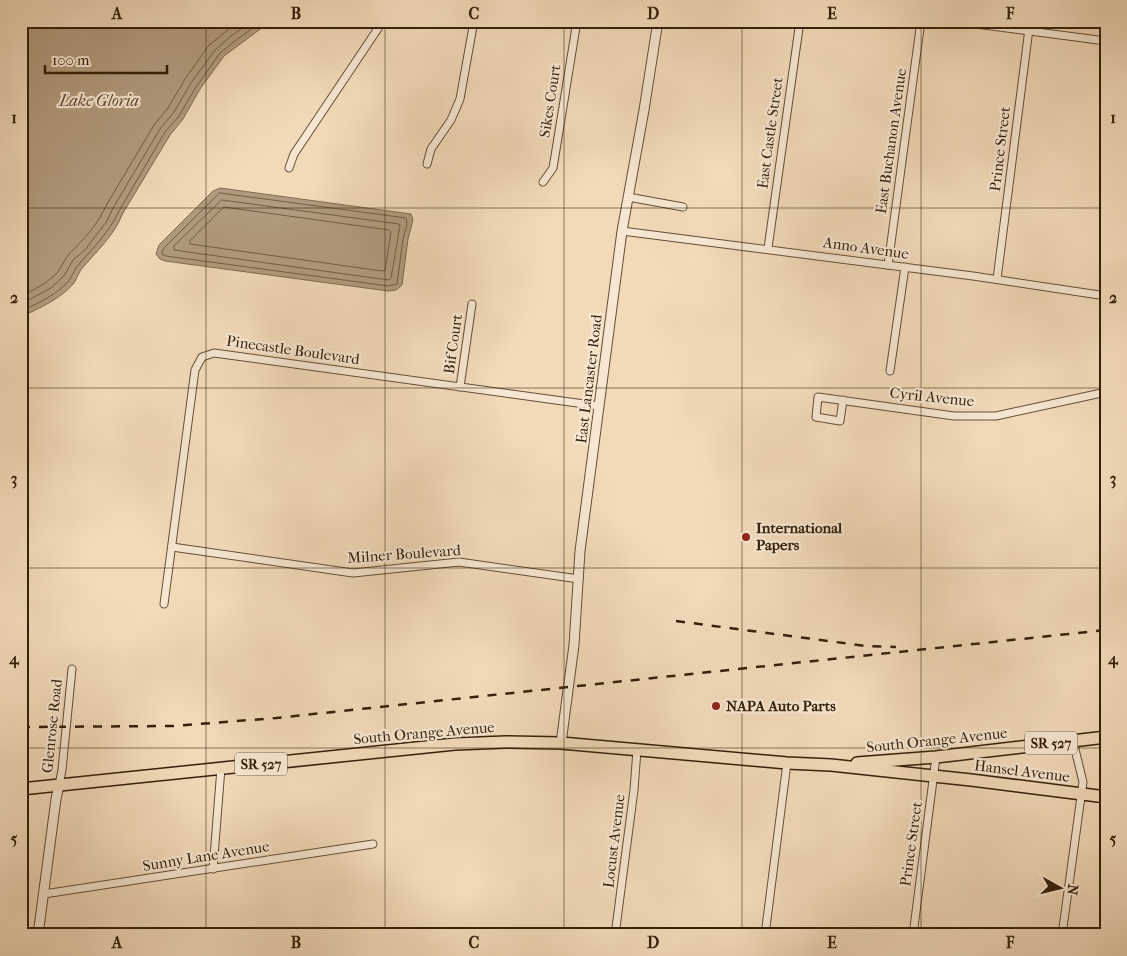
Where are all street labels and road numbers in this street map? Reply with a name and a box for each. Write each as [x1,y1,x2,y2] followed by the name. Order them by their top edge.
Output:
[535,63,565,139] street label: Sikes Court
[872,67,910,215] street label: East Buchanon Avenue
[753,75,787,190] street label: East Castle Street
[986,105,1014,192] street label: Prince Street
[821,233,911,263] street label: Anno Avenue
[440,312,466,375] street label: Bif Court
[572,313,606,444] street label: East Lancaster Road
[225,332,362,368] street label: Pinecastle Boulevard
[889,384,976,410] street label: Cyril Avenue
[347,541,462,567] street label: Milner Boulevard
[38,677,66,774] street label: Glenrose Road
[353,718,496,748] street label: South Orange Avenue
[866,724,1009,756] street label: South Orange Avenue
[1025,731,1077,754] road number: SR 527
[235,752,287,776] road number: SR 527
[973,756,1071,786] street label: Hansel Avenue
[599,793,629,889] street label: Locust Avenue
[896,800,926,888] street label: Prince Street
[141,837,271,875] street label: Sunny Lane Avenue

